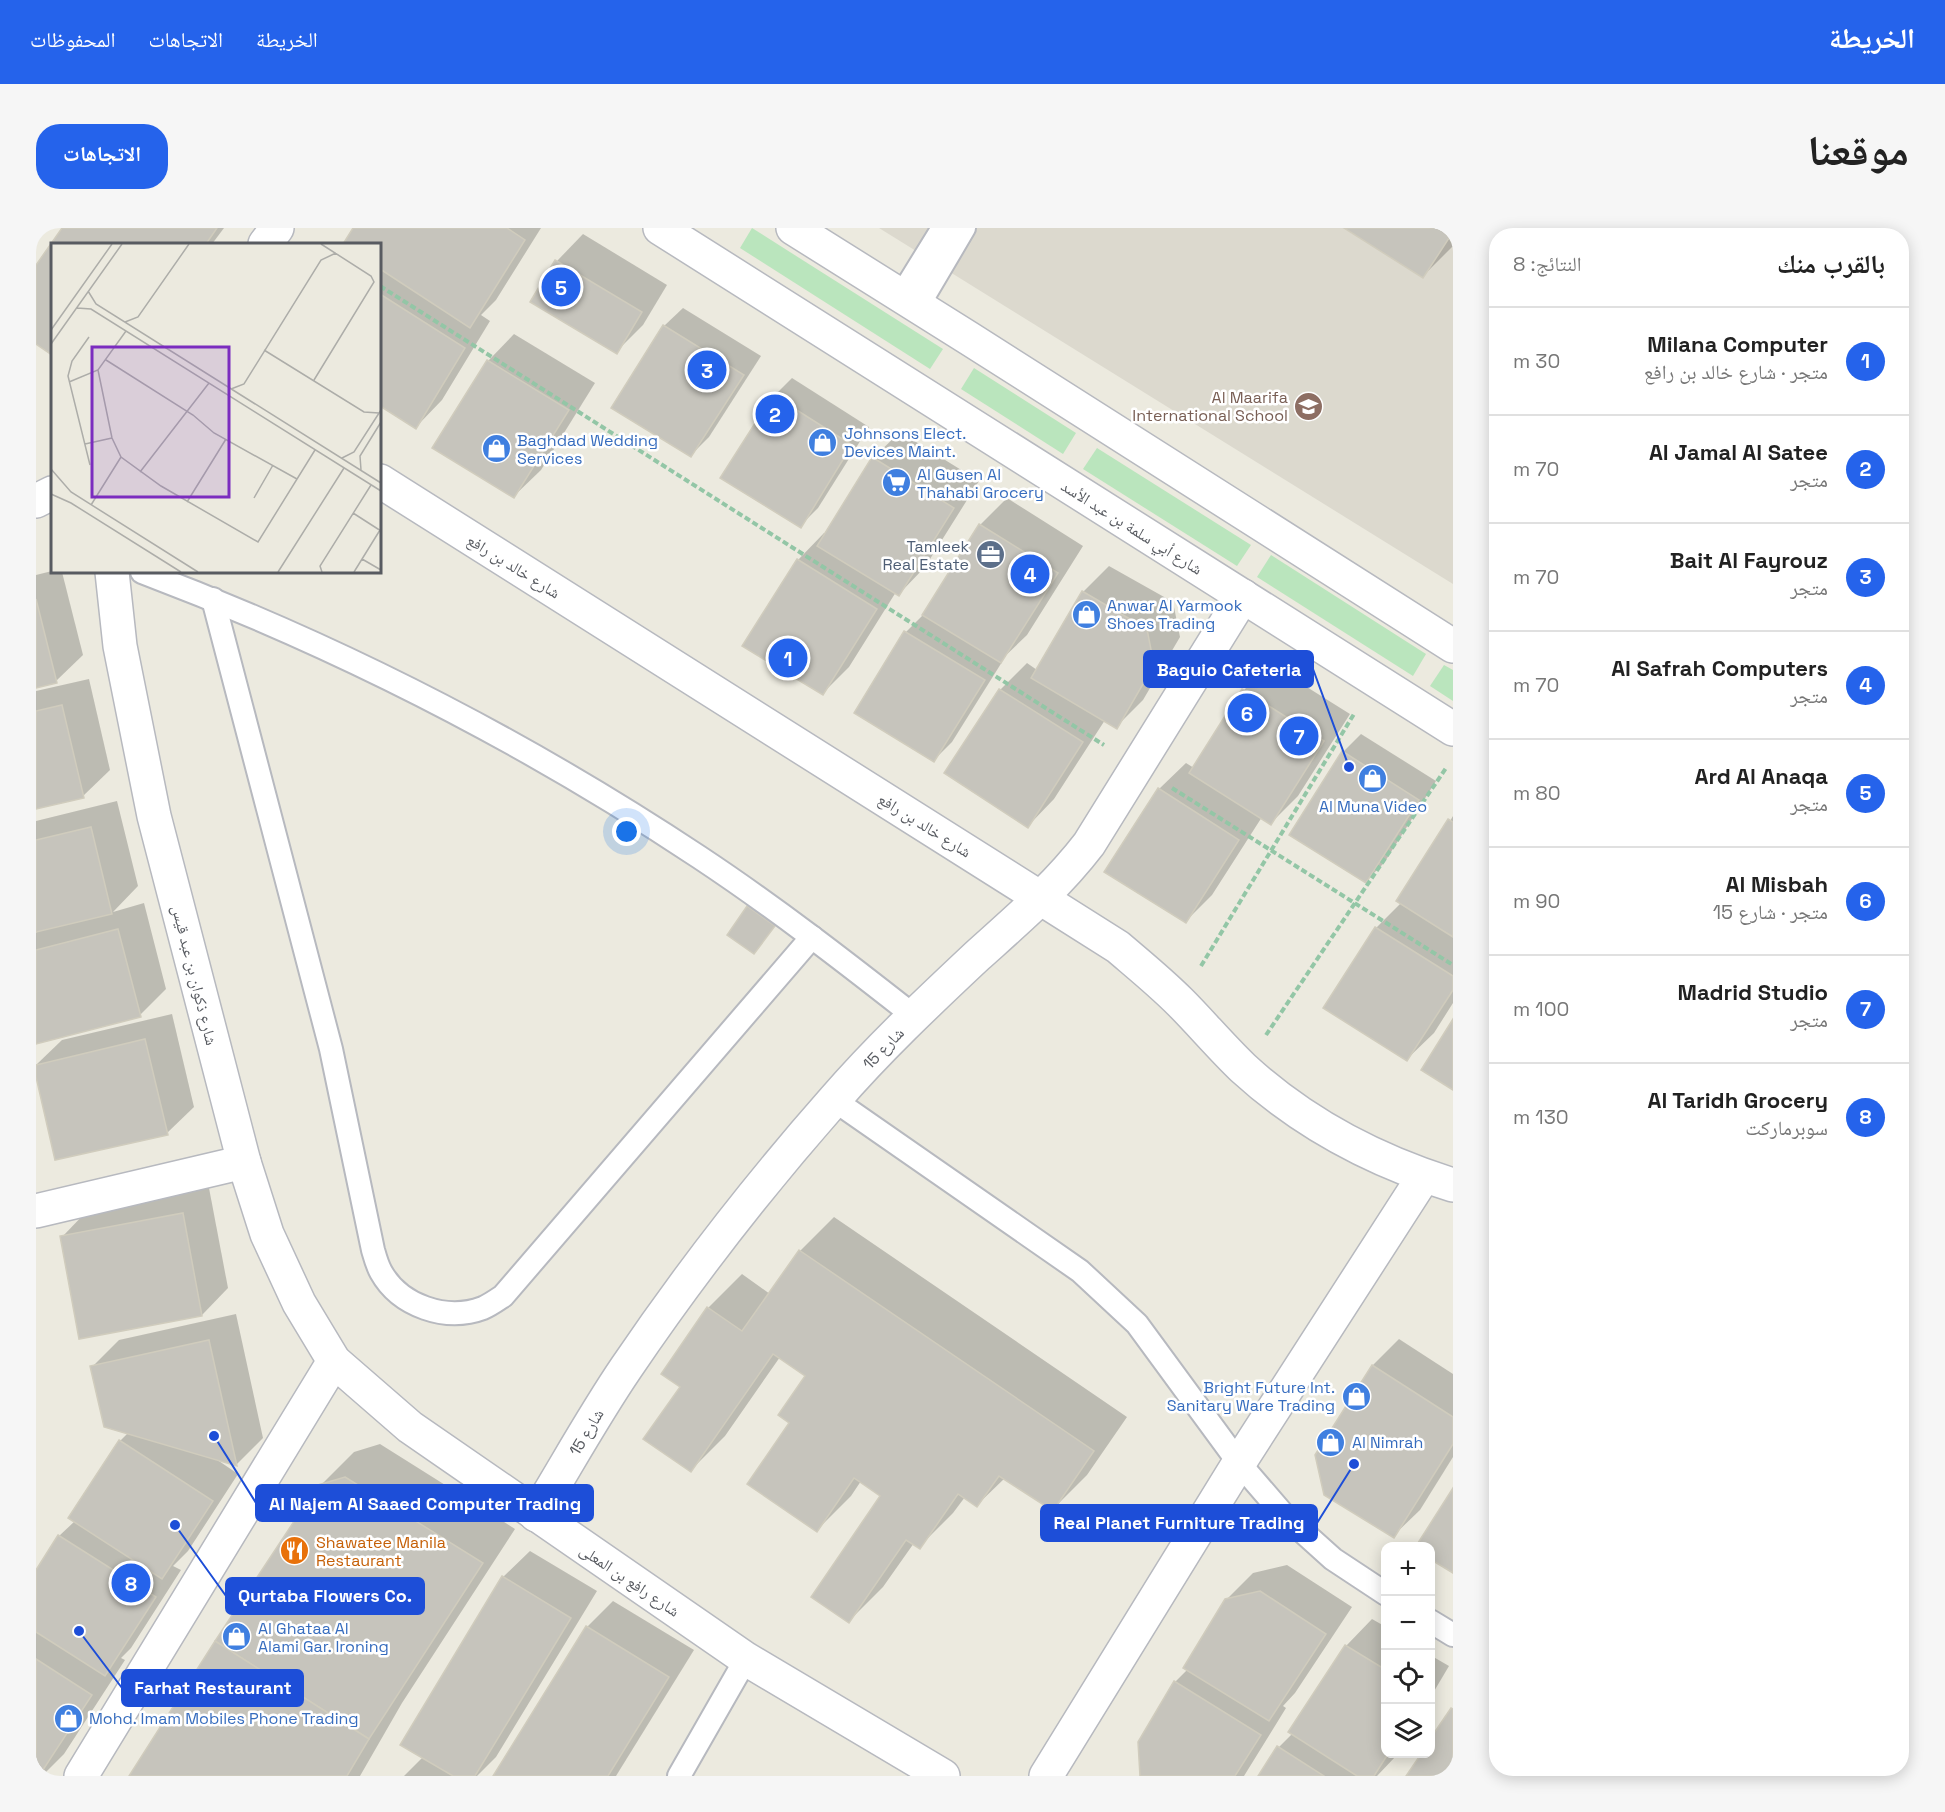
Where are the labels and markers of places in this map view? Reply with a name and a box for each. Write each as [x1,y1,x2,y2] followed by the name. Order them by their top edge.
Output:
[542,264,580,310] pin: 5
[688,348,726,392] pin: 3
[1132,387,1288,426] place label: Al Maarifa International School
[1293,390,1325,422] school or university icon: Al Maarifa International School
[756,392,794,436] pin: 2
[844,423,966,462] place label: Johnsons Elect. Devices Maint.
[807,426,839,458] shop icon: Johnsons Elect. Devices Maint.
[517,430,658,469] place label: Baghdad Wedding Services
[480,433,512,465] shop icon: Baghdad Wedding Services
[917,464,1044,503] place label: Al Gusen Al Thahabi Grocery
[880,467,912,499] supermarket icon: Al Gusen Al Thahabi Grocery
[882,536,969,575] place label: Tamleek Real Estate
[974,539,1006,571] office icon: Tamleek Real Estate
[1010,552,1050,596] pin: 4
[1107,595,1243,634] place label: Anwar Al Yarmook Shoes Trading
[1070,598,1102,630] shop icon: Anwar Al Yarmook Shoes Trading
[768,636,807,680] pin: 1
[1144,651,1313,687] callout: Baguio Cafeteria
[1228,690,1266,736] pin: 6
[1280,714,1318,758] pin: 7
[1357,762,1389,794] shop icon: Al Muna Video
[1319,796,1427,817] place label: Al Muna Video
[1167,1377,1335,1416] place label: Bright Future Int. Sanitary Ware Trading
[1340,1380,1372,1412] shop icon: Bright Future Int. Sanitary Ware Trading
[1315,1426,1347,1458] shop icon: Al Nimrah
[1352,1432,1423,1453] place label: Al Nimrah
[256,1485,593,1521] callout: Al Najem Al Saaed Computer Trading
[1041,1505,1317,1541] callout: Real Planet Furniture Trading
[316,1532,446,1571] place label: Shawatee Manila Restaurant
[279,1535,311,1567] restaurant icon: Shawatee Manila Restaurant
[112,1560,151,1606] pin: 8
[226,1578,424,1614] callout: Qurtaba Flowers Co.
[258,1618,389,1657] place label: Al Ghataa Al Alami Gar. Ironing
[221,1621,253,1653] shop icon: Al Ghataa Al Alami Gar. Ironing
[122,1670,303,1706] callout: Farhat Restaurant
[52,1702,84,1734] shop icon: Mohd. Imam Mobiles Phone Trading
[89,1708,359,1729] place label: Mohd. Imam Mobiles Phone Trading

